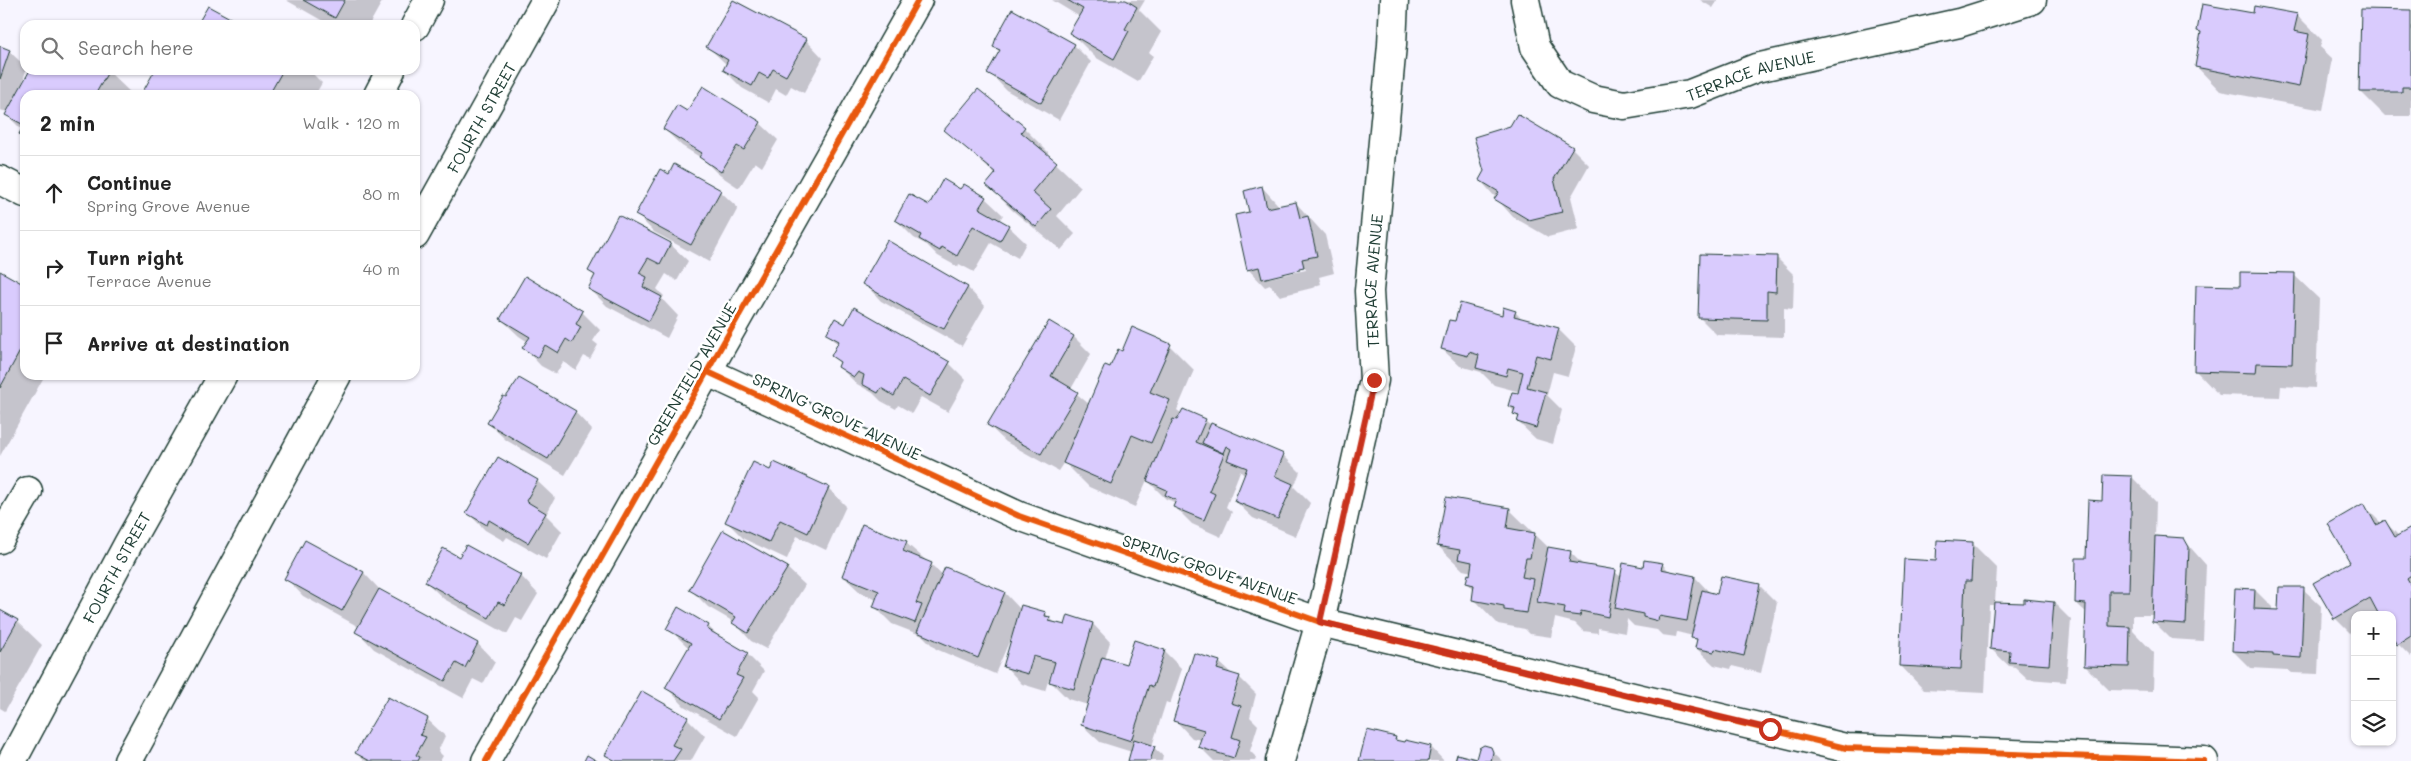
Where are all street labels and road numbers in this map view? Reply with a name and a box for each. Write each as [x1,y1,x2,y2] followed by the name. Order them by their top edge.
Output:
[1683,45,1817,105] street label: TERRACE AVENUE
[441,58,520,176] street label: FOURTH STREET
[1358,213,1387,348] street label: TERRACE AVENUE
[641,299,741,449] street label: GREENFIELD AVENUE
[749,368,925,464] street label: SPRING GROVE AVENUE
[77,508,155,626] street label: FOURTH STREET
[1120,529,1300,609] street label: SPRING GROVE AVENUE

